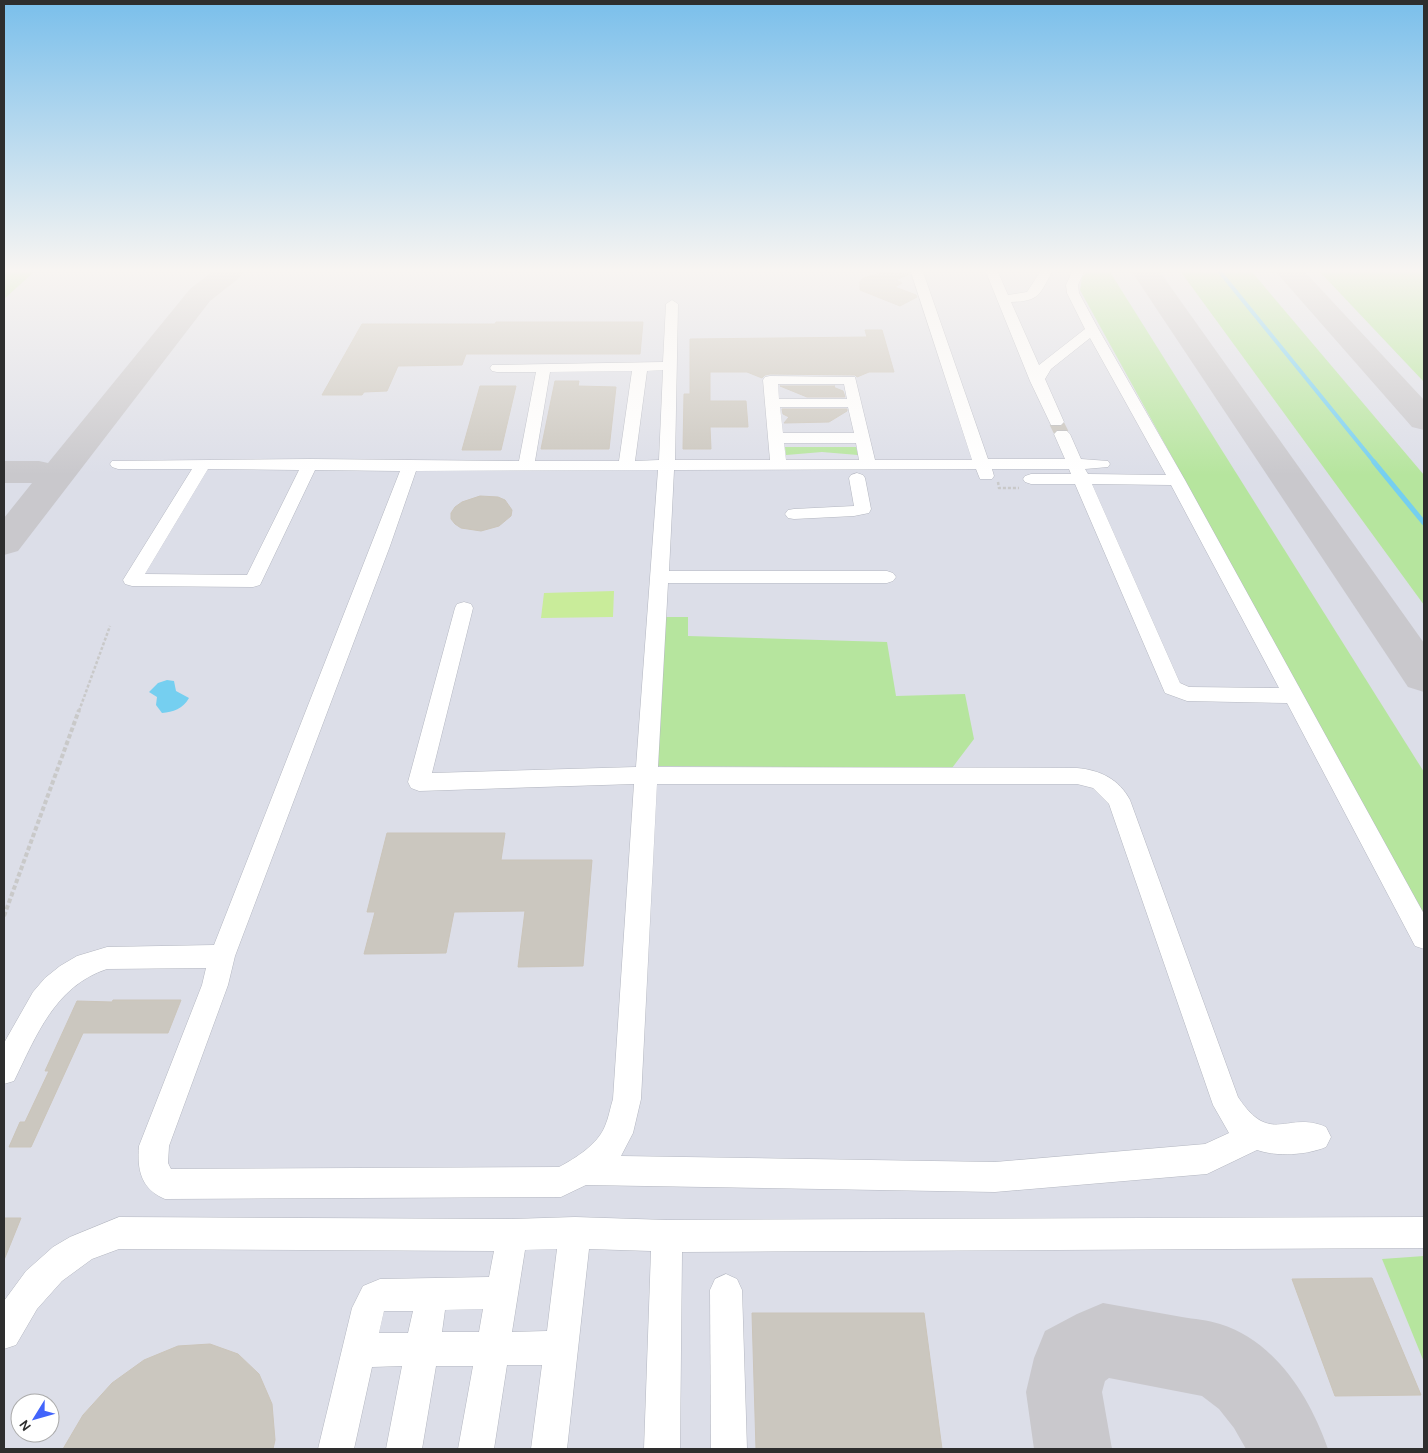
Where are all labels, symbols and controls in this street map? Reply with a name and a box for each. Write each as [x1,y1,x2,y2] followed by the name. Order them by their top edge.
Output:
[10,1393,60,1443] north arrow
[15,1416,35,1435] text: N

